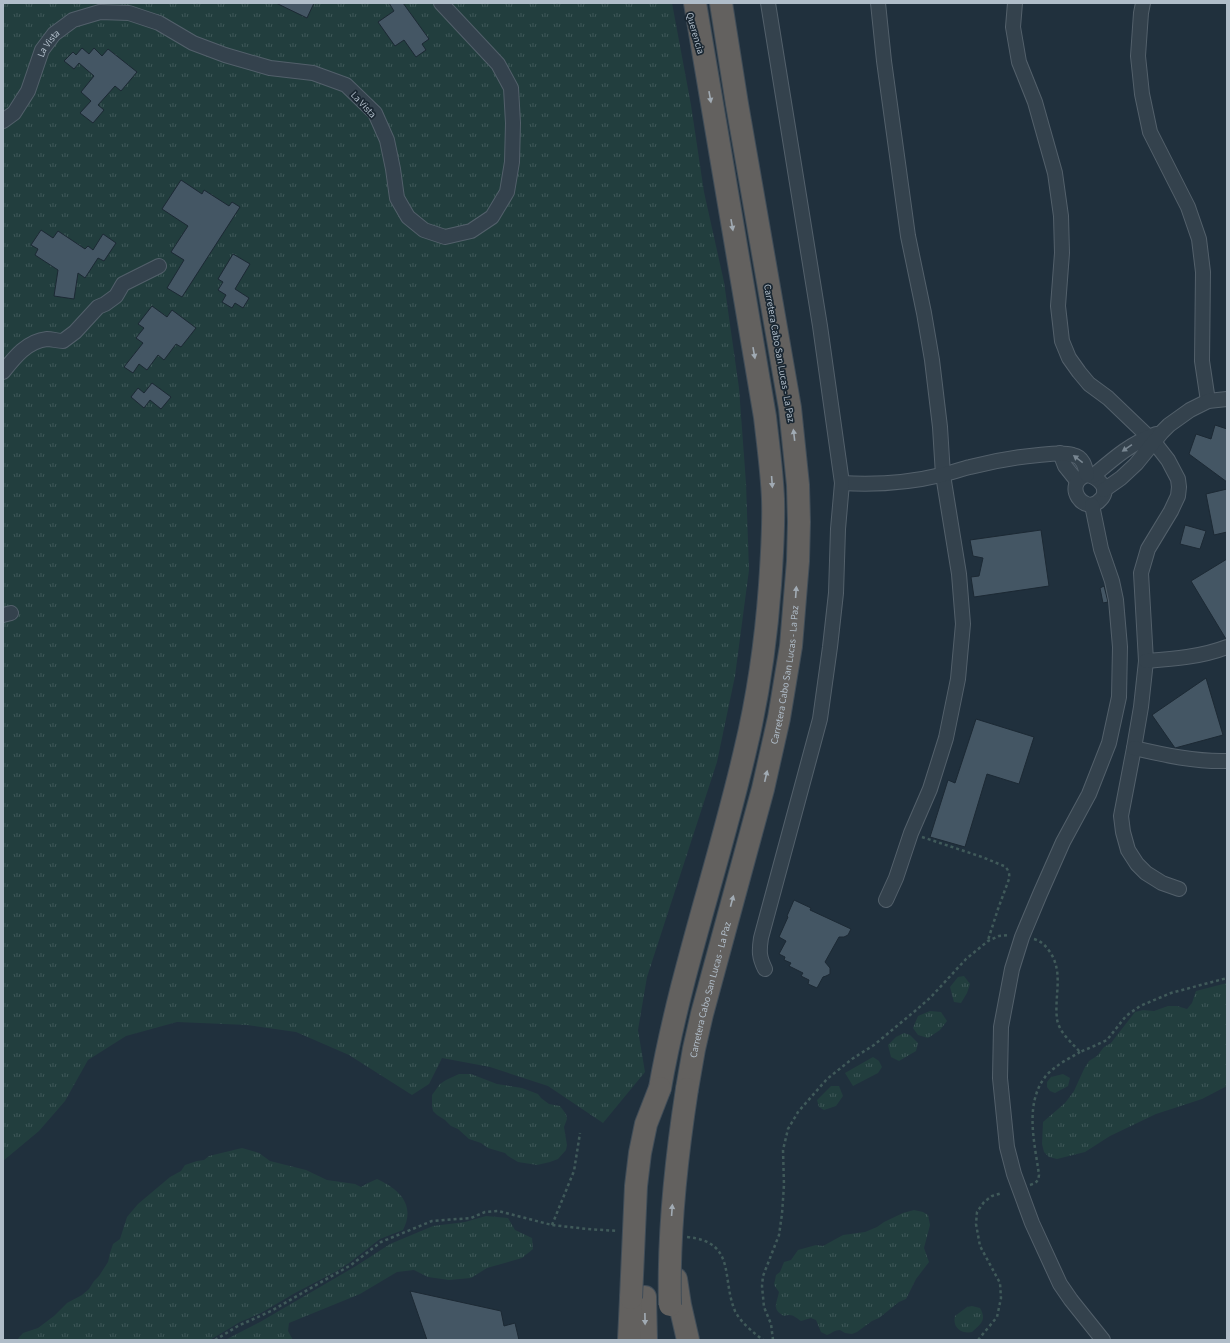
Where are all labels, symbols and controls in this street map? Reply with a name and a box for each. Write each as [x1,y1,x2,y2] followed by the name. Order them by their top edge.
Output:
[682,11,708,56] street label: Querencia
[34,26,63,59] street label: La Vista
[347,88,379,121] street label: La Vista
[707,91,713,103] one-way arrow
[729,219,735,231] one-way arrow
[760,283,798,423] street label: Carretera Cabo San Lucas - La Paz
[751,347,757,359] one-way arrow
[790,429,797,441] one-way arrow
[1122,444,1132,452] one-way arrow
[1073,455,1084,463] one-way arrow
[769,476,775,489] one-way arrow
[792,586,799,598] one-way arrow
[767,605,802,746] street label: Carretera Cabo San Lucas - La Paz
[764,770,770,782] one-way arrow
[729,895,735,907] one-way arrow
[687,920,735,1059] street label: Carretera Cabo San Lucas - La Paz
[669,1204,676,1216] one-way arrow
[642,1313,648,1326] one-way arrow

